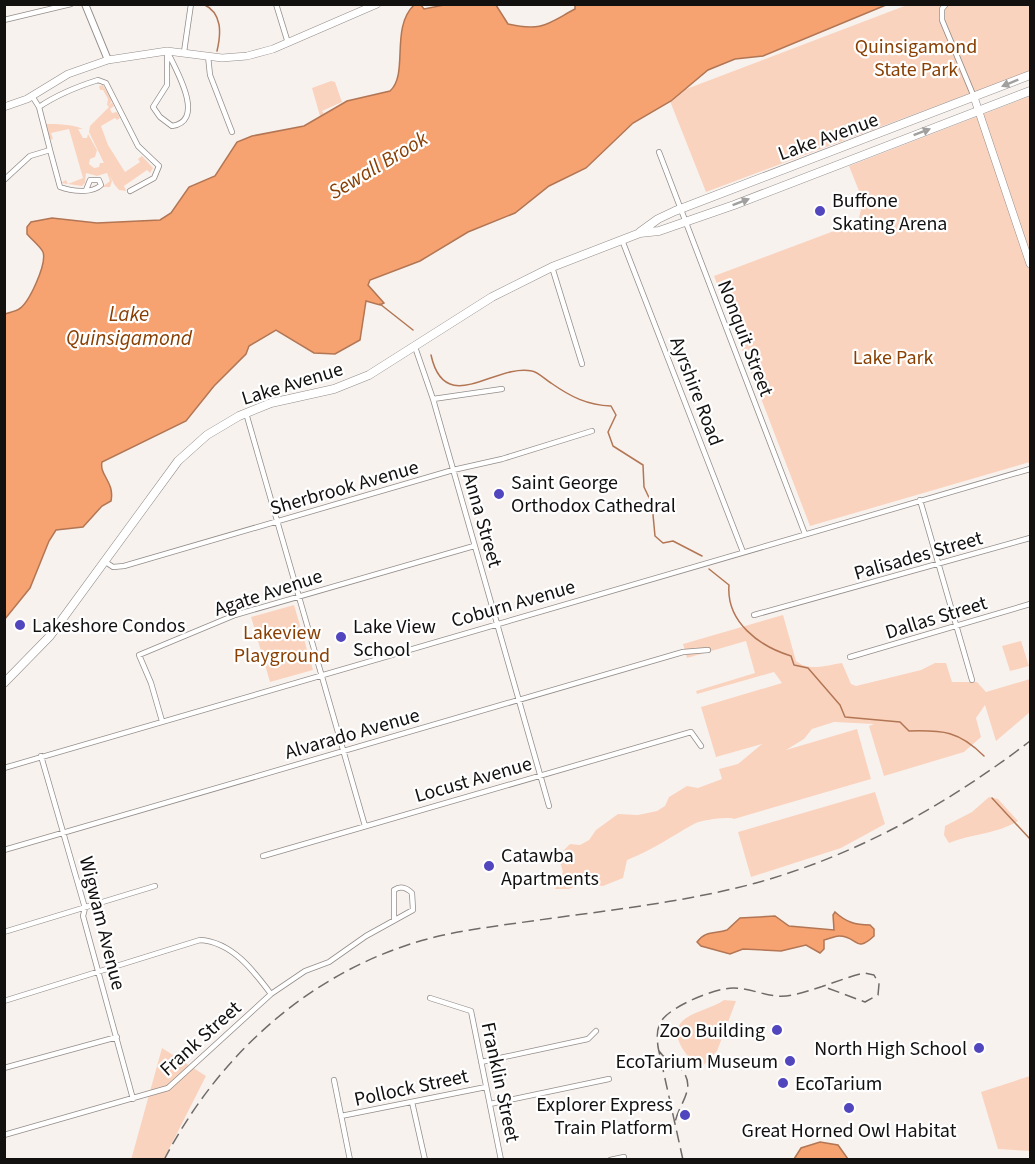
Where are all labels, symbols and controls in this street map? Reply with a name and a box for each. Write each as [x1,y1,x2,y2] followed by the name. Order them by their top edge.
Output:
[855,33,977,84] park label: Quinsigamond State Park
[1000,78,1018,88] one-way arrow
[774,106,882,168] street label: Lake Avenue
[322,123,434,207] water label: Sewall Brook
[914,127,932,137] one-way arrow
[832,187,947,238] place label: Buffone Skating Arena
[732,197,750,207] one-way arrow
[813,204,827,218] marker: Buffone Skating Arena
[710,276,780,401] street label: Nonquit Street
[66,299,193,353] water label: Lake Quinsigamond
[662,333,730,450] street label: Ayrshire Road
[853,344,933,372] park label: Lake Park
[238,355,347,413] street label: Lake Avenue
[267,453,422,523] street label: Sherbrook Avenue
[511,469,676,520] place label: Saint George Orthodox Cathedral
[455,470,509,571] street label: Anna Street
[492,487,506,501] marker: Saint George Orthodox Cathedral
[851,524,986,588] street label: Palisades Street
[211,562,326,624] street label: Agate Avenue
[448,573,579,635] street label: Coburn Avenue
[882,589,991,647] street label: Dallas Street
[32,612,186,640] place label: Lakeshore Condos
[353,613,436,664] place label: Lake View School
[13,618,27,632] marker: Lakeshore Condos
[234,619,330,670] park label: Lakeview Playground
[334,630,348,644] marker: Lake View School
[282,701,423,767] street label: Alvarado Avenue
[411,750,535,810] street label: Locust Avenue
[501,842,599,893] place label: Catawba Apartments
[72,853,132,993] street label: Wigwam Avenue
[482,859,496,873] marker: Catawba Apartments
[154,994,248,1083] street label: Frank Street
[659,1017,765,1045] place label: Zoo Building
[474,1020,526,1145] street label: Franklin Street
[770,1023,784,1037] marker: Zoo Building
[814,1035,967,1063] place label: North High School
[972,1041,986,1055] marker: North High School
[615,1048,778,1076] place label: EcoTarium Museum
[783,1054,797,1068] marker: EcoTarium Museum
[352,1062,471,1114] street label: Pollock Street
[795,1070,882,1098] place label: EcoTarium
[776,1076,790,1090] marker: EcoTarium
[536,1091,673,1142] place label: Explorer Express Train Platform
[842,1101,856,1115] marker: Great Horned Owl Habitat
[678,1108,692,1122] marker: Explorer Express Train Platform
[742,1117,957,1145] place label: Great Horned Owl Habitat

